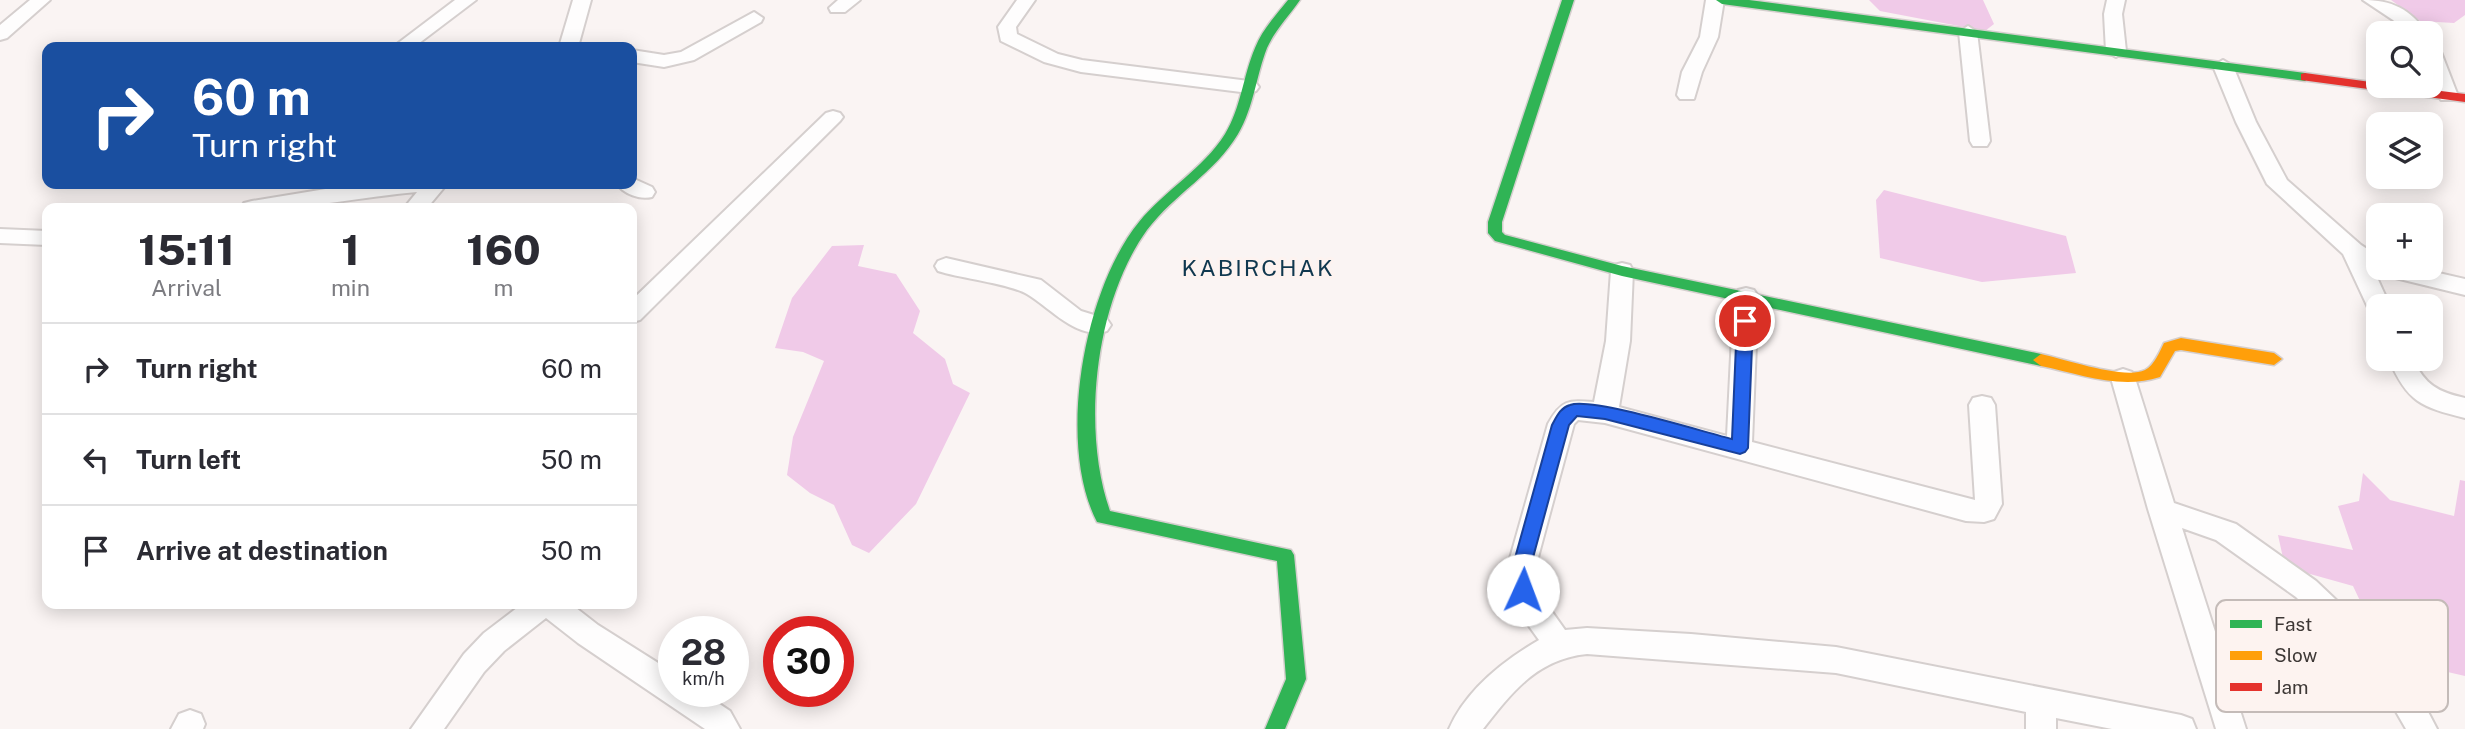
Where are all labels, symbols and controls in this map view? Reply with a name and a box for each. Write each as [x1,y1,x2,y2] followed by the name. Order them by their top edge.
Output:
[2366,21,2443,371] map controls
[2366,21,2443,98] button: search
[192,68,311,126] text: 60 m
[77,70,168,161] icon: right
[2366,112,2443,189] button: layers
[192,127,337,164] text: Turn right
[2366,203,2443,280] button: +
[138,225,235,274] text: 15:11
[341,225,360,274] text: 1
[466,225,541,274] text: 160
[1181,254,1335,281] district label: KABIRCHAK
[151,274,222,301] text: Arrival
[331,274,370,301] text: min
[494,274,513,301] text: m
[1715,291,1775,351] pin
[2366,294,2443,371] button: −
[1726,302,1764,340] icon: arrive
[77,350,115,388] icon: right
[136,353,258,384] text: Turn right
[541,353,602,384] text: 60 m
[77,441,115,479] icon: left
[136,444,241,475] text: Turn left
[541,444,602,475] text: 50 m
[77,532,115,570] icon: arrive
[136,535,388,566] text: Arrive at destination
[541,535,602,566] text: 50 m
[1486,553,1560,627] position arrow
[2216,600,2448,712] legend
[2274,613,2312,635] text: Fast
[763,616,854,707] speed limit sign: 30
[681,632,726,673] text: 28
[2274,644,2318,666] text: Slow
[682,668,725,689] text: km/h
[2274,676,2308,698] text: Jam

